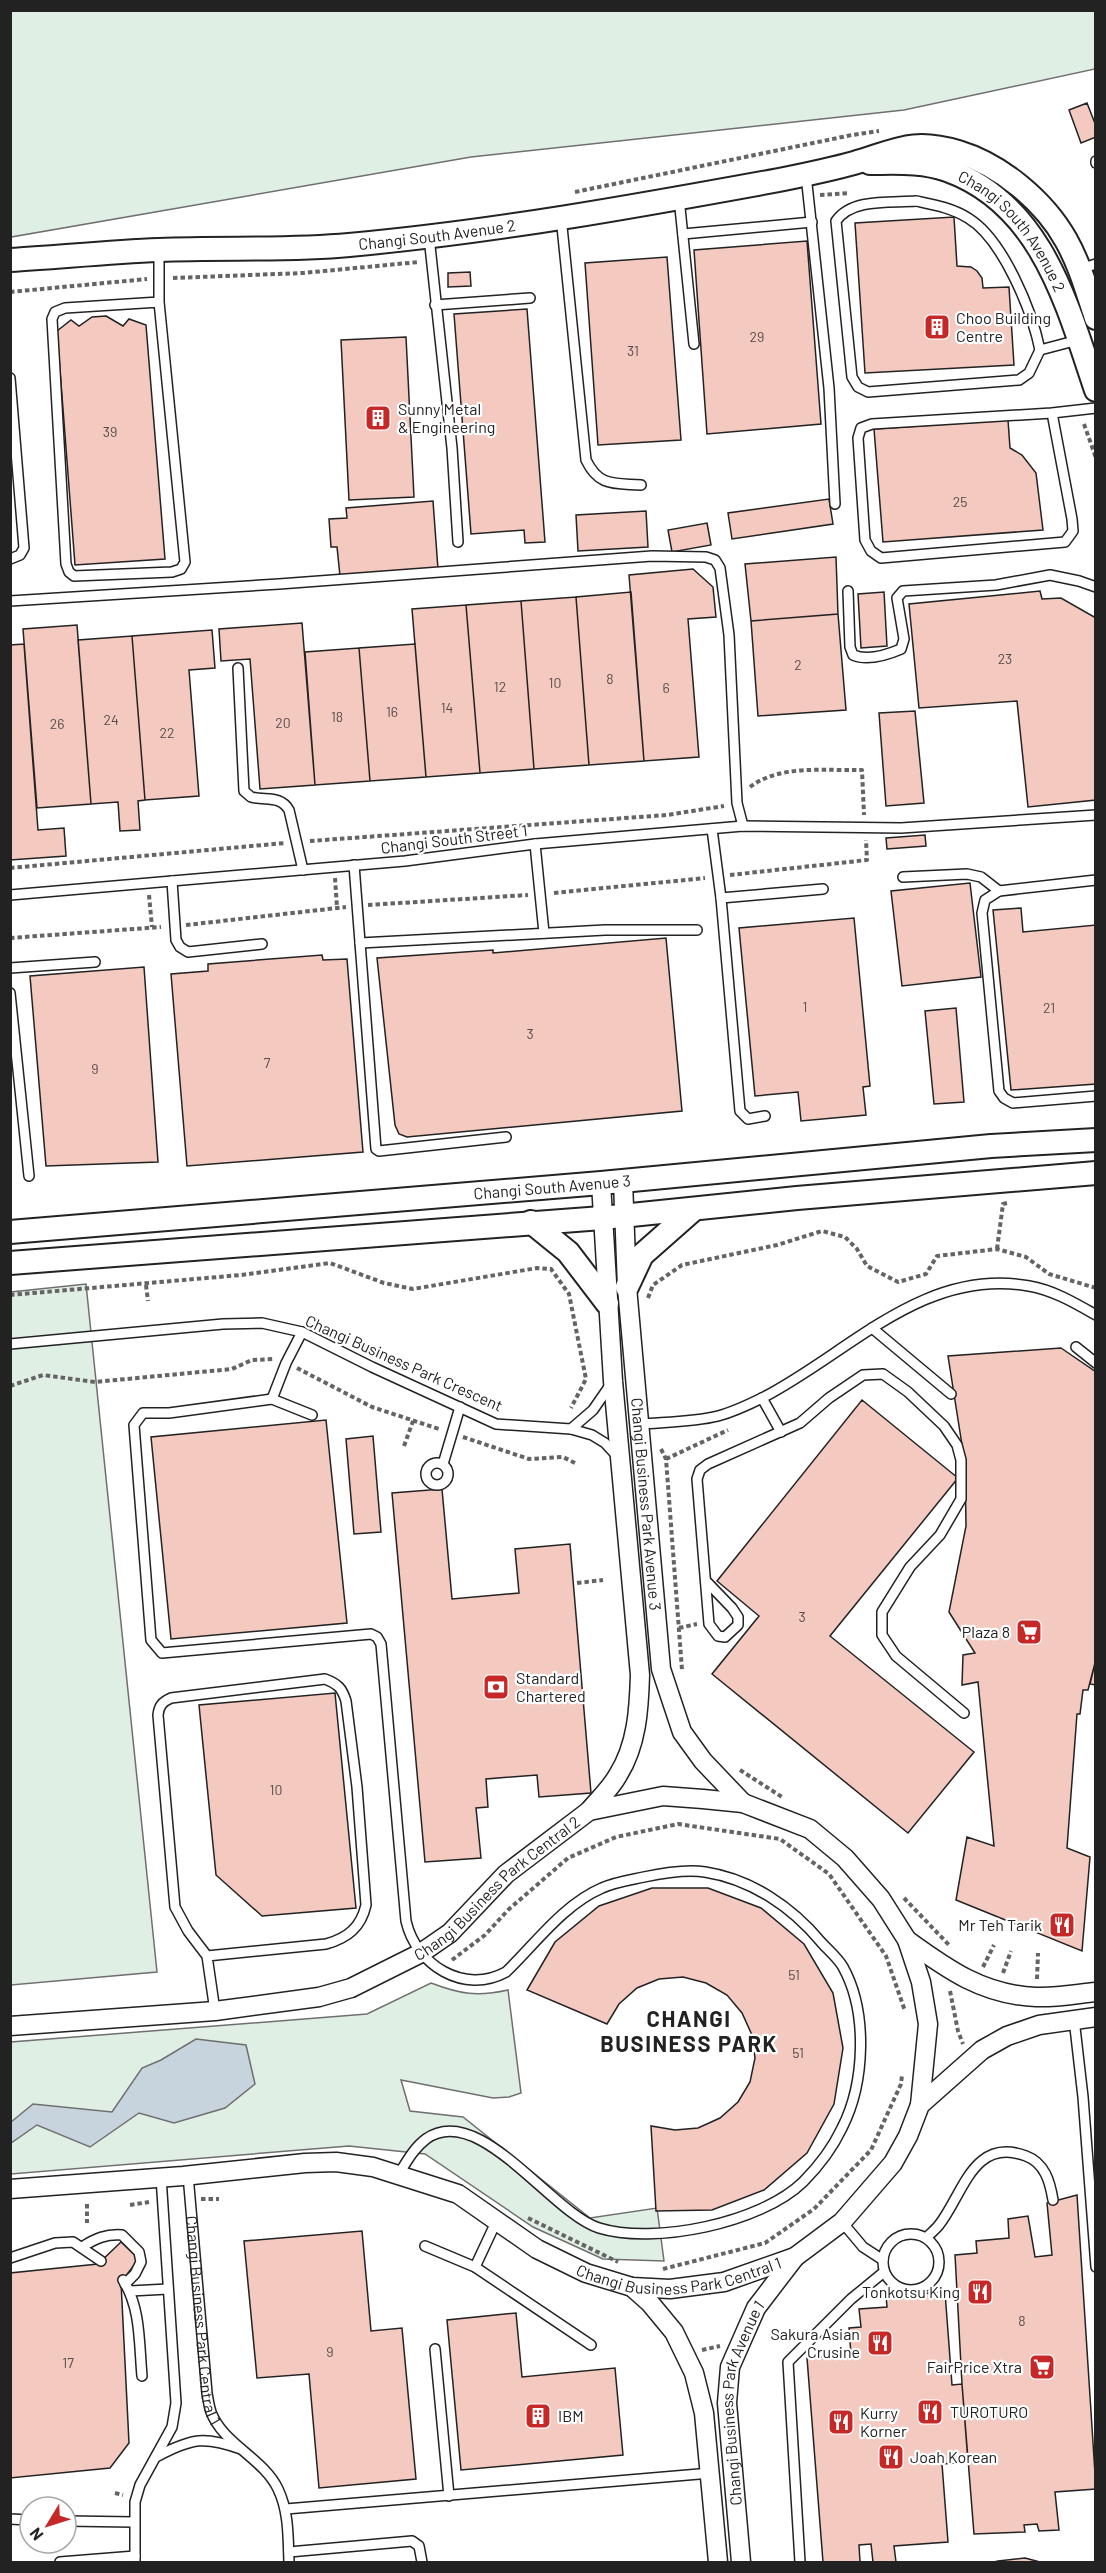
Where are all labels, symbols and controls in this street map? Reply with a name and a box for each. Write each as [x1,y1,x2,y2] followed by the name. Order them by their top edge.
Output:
[955,166,1070,295] street label: Changi South Avenue 2
[358,215,517,253] street label: Changi South Avenue 2
[956,308,1051,345] place label: Choo Building Centre
[922,312,952,342] building icon: Choo Building Centre
[750,328,764,345] house number: 29
[627,342,639,359] house number: 31
[398,399,495,436] place label: Sunny Metal & Engineering
[363,403,393,433] building icon: Sunny Metal & Engineering
[103,423,117,440] house number: 39
[953,493,967,510] house number: 25
[998,650,1012,667] house number: 23
[794,656,802,673] house number: 2
[606,670,614,687] house number: 8
[549,674,561,691] house number: 10
[494,678,506,695] house number: 12
[662,679,670,696] house number: 6
[441,699,453,716] house number: 14
[386,703,398,720] house number: 16
[331,708,343,725] house number: 18
[103,711,119,728] house number: 24
[275,714,291,731] house number: 20
[50,715,64,732] house number: 26
[159,724,175,741] house number: 22
[379,820,528,857] street label: Changi South Street 1
[803,998,807,1015] house number: 1
[1043,999,1055,1016] house number: 21
[526,1025,534,1042] house number: 3
[264,1054,271,1071] house number: 7
[91,1060,99,1077] house number: 9
[473,1170,632,1203] street label: Changi South Avenue 3
[303,1310,506,1415] street label: Changi Business Park Crescent
[628,1397,666,1611] street label: Changi Business Park Avenue 3
[798,1608,806,1625] house number: 3
[1014,1617,1044,1647] supermarket icon: Plaza 8
[962,1622,1010,1641] place label: Plaza 8
[516,1668,586,1705] place label: Standard Chartered
[481,1672,511,1702] bank icon: Standard Chartered
[270,1781,282,1798] house number: 10
[411,1812,583,1964] street label: Changi Business Park Central 2
[1047,1910,1077,1940] restaurant icon: Mr Teh Tarik
[958,1915,1042,1934] place label: Mr Teh Tarik
[788,1966,800,1983] house number: 51
[600,2005,778,2056] district label: CHANGI BUSINESS PARK
[792,2044,804,2061] house number: 51
[183,2215,225,2428] street label: Changi Business Park Central 1
[573,2253,784,2298] street label: Changi Business Park Central 1
[965,2277,995,2307] restaurant icon: Tonkotsu King
[862,2282,960,2301] place label: Tonkotsu King
[717,2296,768,2507] street label: Changi Business Park Avenue 1
[1018,2312,1026,2329] house number: 8
[770,2324,860,2361] place label: Sakura Asian Crusine
[865,2328,895,2358] restaurant icon: Sakura Asian Crusine
[326,2343,334,2360] house number: 9
[1027,2352,1057,2382] supermarket icon: FairPrice Xtra
[62,2354,74,2371] house number: 17
[927,2357,1022,2376] place label: FairPrice Xtra
[915,2397,945,2427] restaurant icon: TUROTURO
[523,2401,553,2431] building icon: IBM
[950,2402,1028,2421] place label: TUROTURO
[860,2403,907,2440] place label: Kurry Korner
[558,2406,584,2425] place label: IBM
[826,2407,856,2437] restaurant icon: Kurry Korner
[876,2442,906,2472] restaurant icon: Joah Korean
[910,2447,997,2466] place label: Joah Korean
[18,2495,78,2555] north arrow
[25,2525,47,2545] text: N

